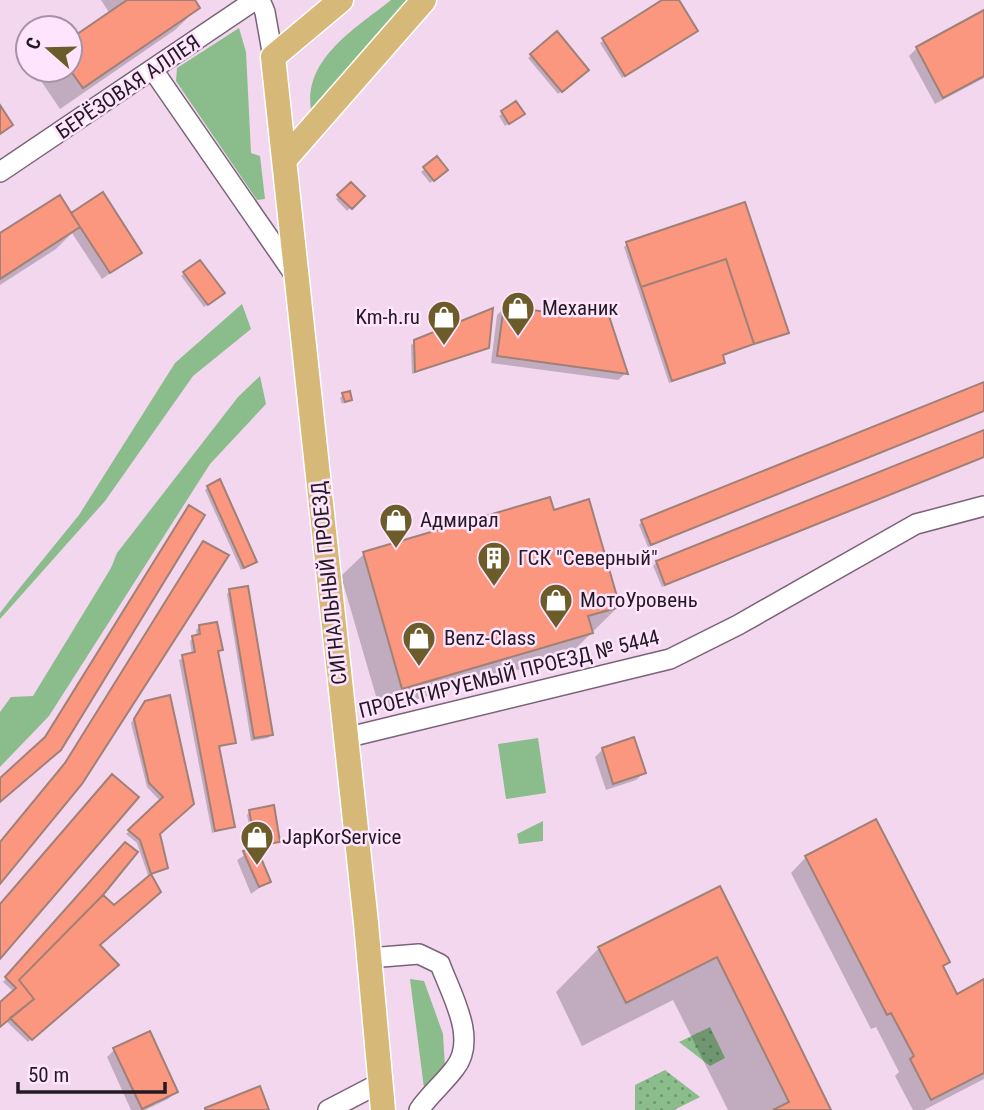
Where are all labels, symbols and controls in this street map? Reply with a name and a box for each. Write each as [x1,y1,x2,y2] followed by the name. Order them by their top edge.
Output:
[14,14,84,84] north arrow
[52,30,204,144] street label: БЕРЁЗОВАЯ АЛЛЕЯ
[21,34,46,52] text: С
[499,289,537,338] shop icon: Механик
[542,296,618,320] place label: Механик
[425,298,463,347] shop icon: Km-h.ru
[356,305,420,329] place label: Km-h.ru
[306,480,352,686] street label: СИГНАЛЬНЫЙ ПРОЕЗД
[377,501,415,550] shop icon: Адмирал
[420,508,499,532] place label: Адмирал
[475,539,513,588] building icon: ГСК "Северный"
[518,546,658,570] place label: ГСК "Северный"
[537,581,575,630] shop icon: МотоУровень
[580,588,698,612] place label: МотоУровень
[400,619,438,668] shop icon: Benz-Class
[356,625,662,723] street label: ПРОЕКТИРУЕМЫЙ ПРОЕЗД № 5444
[444,626,536,650] place label: Benz-Class
[238,818,276,867] shop icon: JapKorService
[282,825,402,849] place label: JapKorService
[18,1050,164,1094] scale bar
[28,1063,69,1087] text: 50 m

